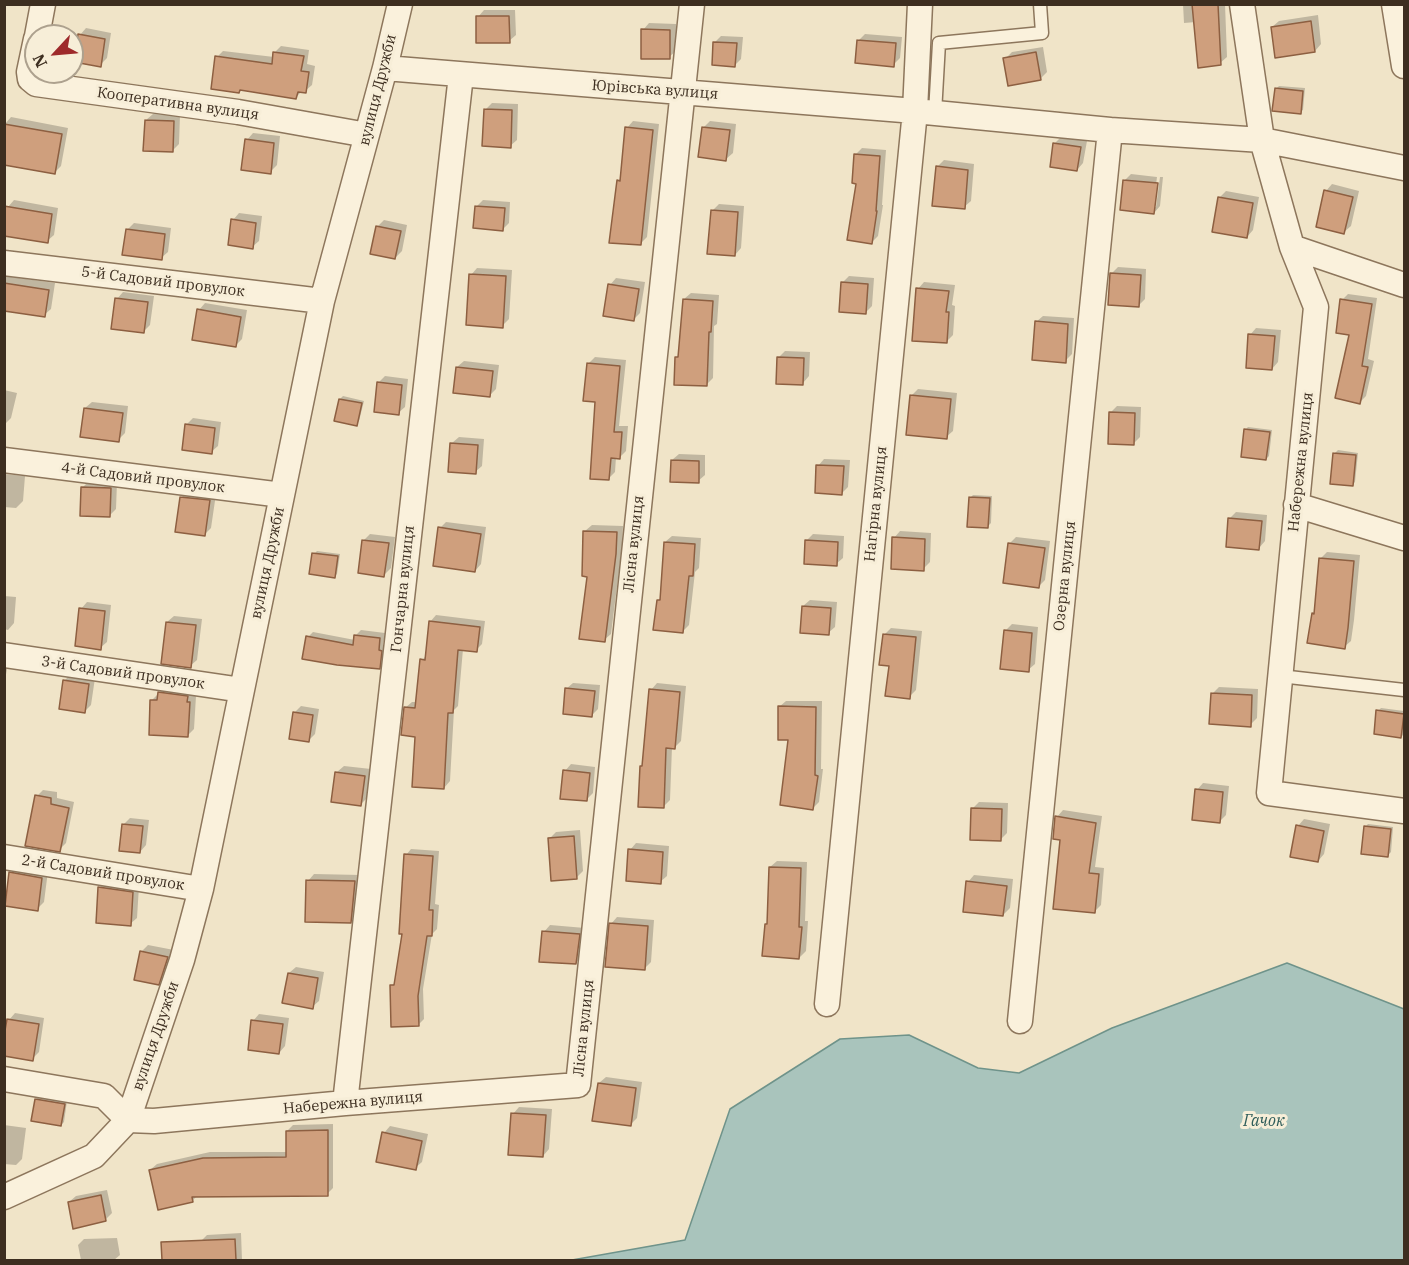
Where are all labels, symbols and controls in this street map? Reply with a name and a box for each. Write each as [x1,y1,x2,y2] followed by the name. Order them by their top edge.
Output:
[24,24,84,84] north arrow
[355,32,401,148] street label: вулиця Дружби
[28,51,51,71] text: N
[591,77,719,103] street label: Юрівська вулиця
[96,84,260,124] street label: Кооперативна вулиця
[80,263,246,301] street label: 5-й Садовий провулок
[1285,391,1317,533] street label: Набережна вулиця
[861,445,891,563] street label: Нагірна вулиця
[60,459,226,497] street label: 4-й Садовий провулок
[620,495,648,593] street label: Лісна вулиця
[247,505,289,621] street label: вулиця Дружби
[1050,520,1080,632] street label: Озерна вулиця
[387,525,419,653] street label: Гончарна вулиця
[40,653,206,693] street label: 3-й Садовий провулок
[20,851,186,895] street label: 2-й Садовий провулок
[129,979,183,1093] street label: вулиця Дружби
[570,979,598,1077] street label: Лісна вулиця
[282,1088,424,1118] street label: Набережна вулиця
[1243,1111,1285,1131] water label: Гачок

